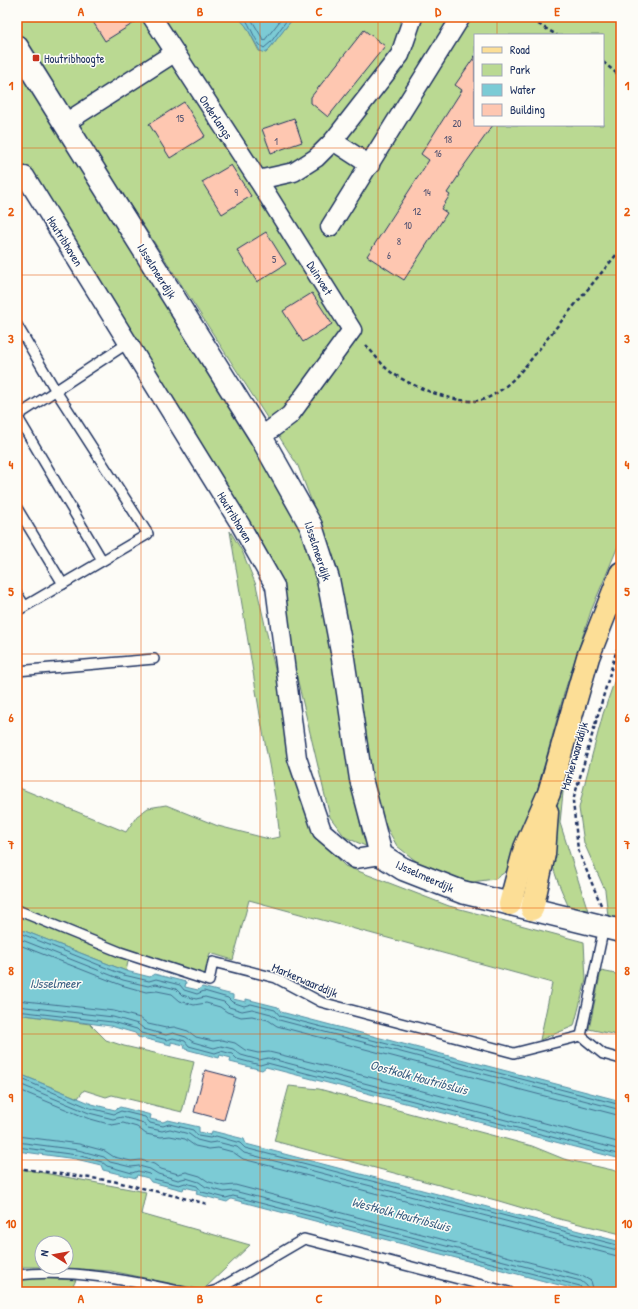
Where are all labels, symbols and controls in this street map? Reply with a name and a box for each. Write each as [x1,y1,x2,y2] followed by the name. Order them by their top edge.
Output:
[78,2,85,20] text: A
[197,2,204,20] text: B
[315,2,323,20] text: C
[435,2,442,20] text: D
[554,2,560,20] text: E
[474,34,604,126] legend
[510,41,530,58] text: Road
[44,50,105,67] place label: Houtribhoogte
[31,53,41,63] marker: Houtribhoogte
[510,61,530,78] text: Park
[9,76,14,94] text: 1
[625,76,630,94] text: 1
[510,81,536,98] text: Water
[195,92,237,143] street label: Onderlangs
[510,101,545,118] text: Building
[176,112,185,125] house number: 15
[452,117,462,130] house number: 20
[444,133,452,146] house number: 18
[274,135,278,148] house number: 1
[434,147,442,160] house number: 16
[234,186,238,199] house number: 9
[423,186,431,199] house number: 14
[8,202,15,220] text: 2
[624,202,631,220] text: 2
[413,205,421,218] house number: 12
[43,213,87,269] street label: Houtribhaven
[404,219,413,232] house number: 10
[397,235,401,248] house number: 8
[133,240,181,302] street label: IJsselmeerdijk
[387,249,391,262] house number: 6
[272,253,277,266] house number: 5
[303,258,338,299] street label: Duinvoet
[8,329,14,347] text: 3
[624,329,630,347] text: 3
[9,455,14,473] text: 4
[625,455,630,473] text: 4
[213,488,257,546] street label: Houtribhaven
[300,519,336,583] street label: IJsselmeerdijk
[8,582,14,600] text: 5
[624,582,630,600] text: 5
[8,708,14,726] text: 6
[624,708,630,726] text: 6
[556,720,592,792] street label: Markerwaarddijk
[7,835,15,853] text: 7
[623,835,631,853] text: 7
[393,856,457,896] street label: IJsselmeerdijk
[269,958,341,1002] street label: Markerwaarddijk
[8,961,14,979] text: 8
[624,961,630,979] text: 8
[30,974,82,992] water label: IJsselmeer
[368,1055,471,1099] water label: Oostkolk Houtribsluis
[9,1088,14,1106] text: 9
[625,1088,630,1106] text: 9
[350,1192,453,1236] water label: Westkolk Houtribsluis
[6,1214,16,1232] text: 10
[622,1214,632,1232] text: 10
[34,1235,74,1275] north arrow
[37,1249,52,1257] text: N
[78,1289,85,1307] text: A
[197,1289,204,1307] text: B
[315,1289,323,1307] text: C
[435,1289,442,1307] text: D
[554,1289,560,1307] text: E

